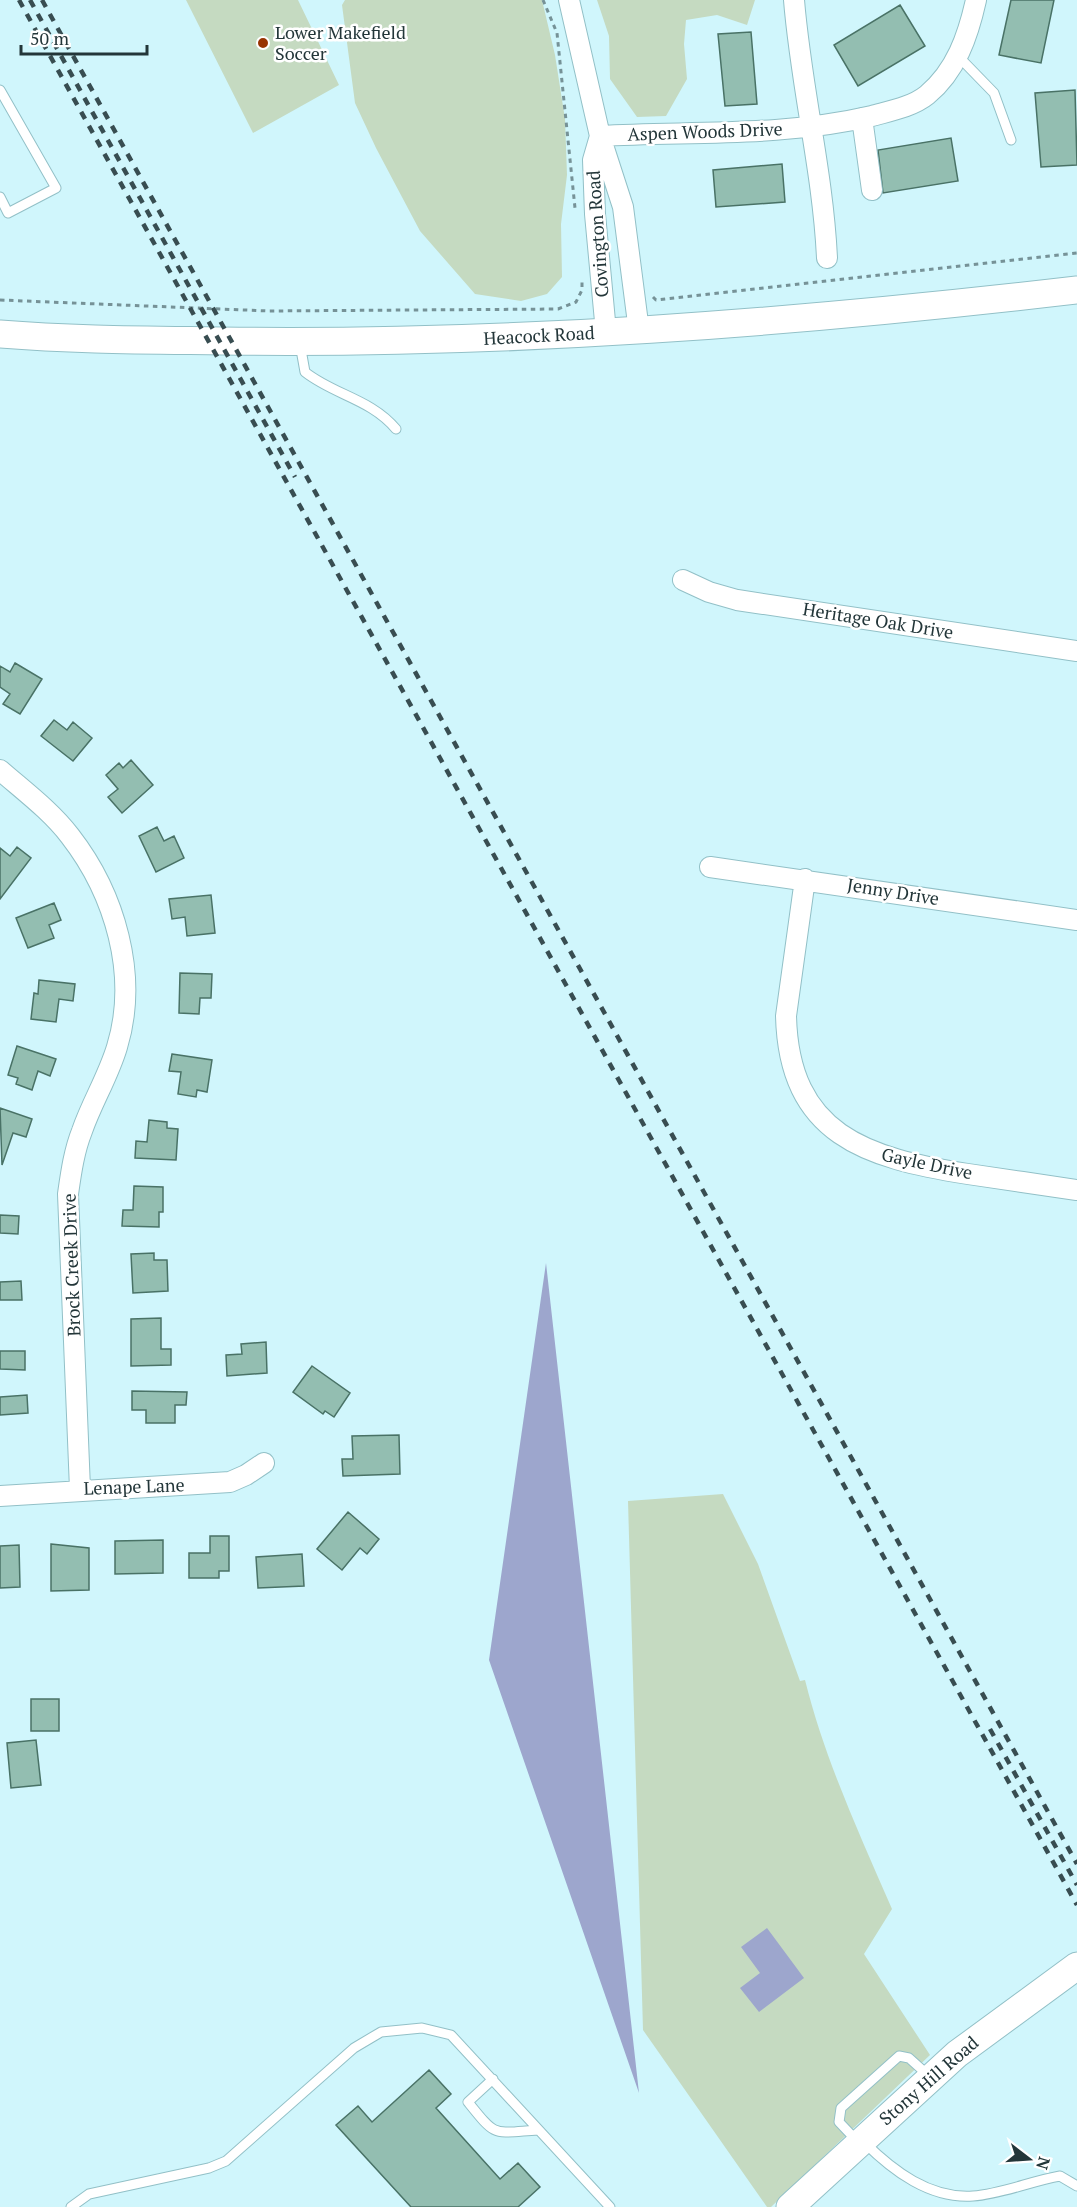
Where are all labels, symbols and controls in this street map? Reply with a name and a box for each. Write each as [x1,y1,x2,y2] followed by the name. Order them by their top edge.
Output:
[21,18,147,56] scale bar
[275,20,406,65] place label: Lower Makefield Soccer
[30,26,70,50] text: 50 m
[256,36,270,50] marker: Lower Makefield Soccer
[627,116,783,146] street label: Aspen Woods Drive
[581,170,613,298] street label: Covington Road
[483,320,595,350] street label: Heacock Road
[801,596,955,644] street label: Heritage Oak Drive
[845,872,941,910] street label: Jenny Drive
[880,1142,975,1184] street label: Gayle Drive
[57,1193,85,1337] street label: Brock Creek Drive
[83,1472,185,1500] street label: Lenape Lane
[874,2030,983,2130] street label: Stony Hill Road
[999,2129,1059,2189] north arrow
[1031,2154,1056,2172] text: N

